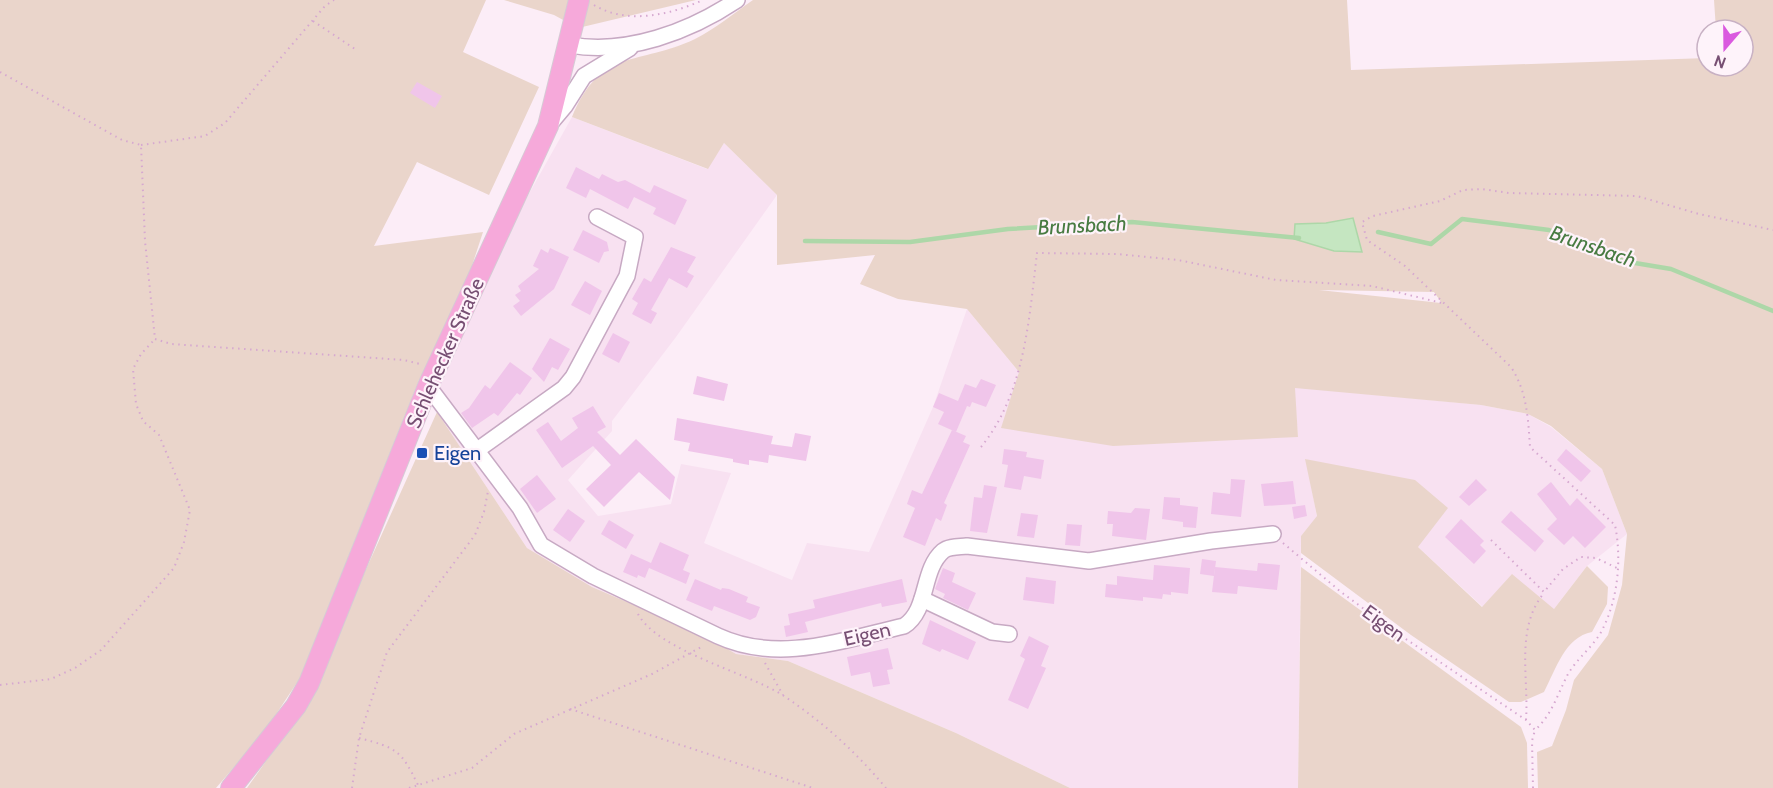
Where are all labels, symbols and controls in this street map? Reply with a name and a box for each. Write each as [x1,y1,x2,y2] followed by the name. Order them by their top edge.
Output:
[1695,18,1755,78] north arrow
[1711,51,1729,72] text: N
[1037,210,1127,240] water label: Brunsbach
[1547,220,1639,272] water label: Brunsbach
[401,274,489,432] street label: Schlehecker Straße
[434,441,481,465] place label: Eigen
[415,446,429,460] marker: Eigen
[1358,599,1410,647] street label: Eigen
[841,617,893,651] street label: Eigen

